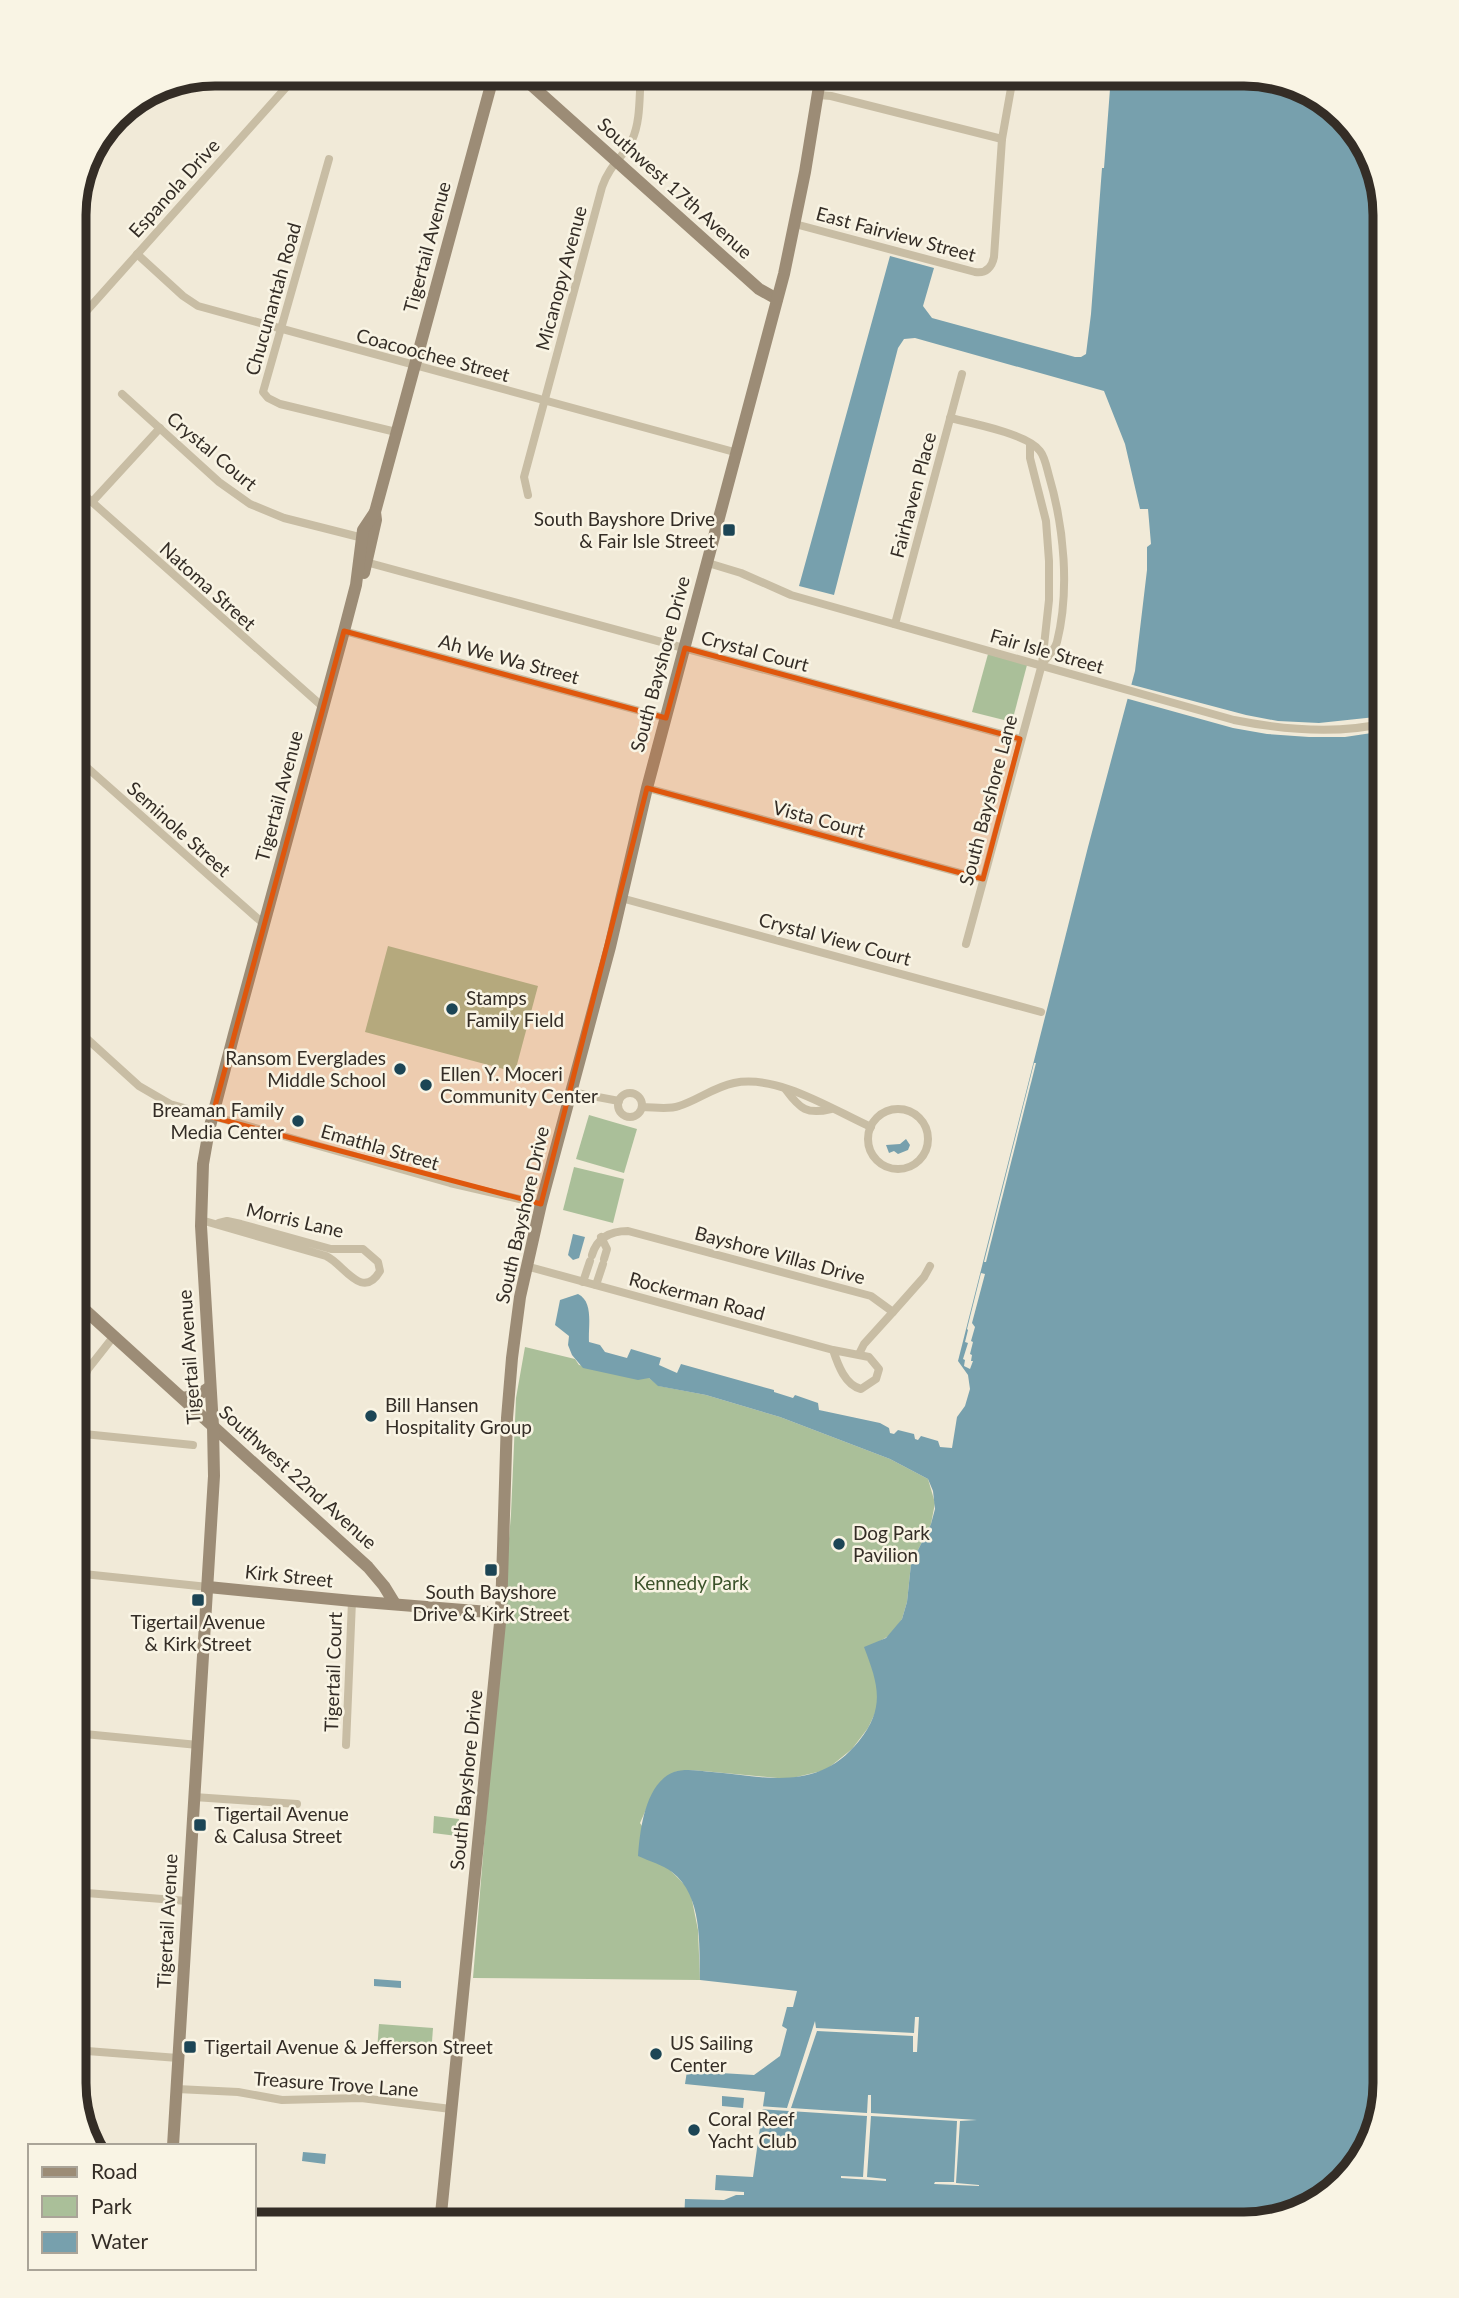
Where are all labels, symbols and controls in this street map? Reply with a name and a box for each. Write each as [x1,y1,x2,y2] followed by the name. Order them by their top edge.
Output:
[593,112,757,263] street label: Southwest 17th Avenue
[123,134,224,242] street label: Espanola Drive
[398,179,455,315] street label: Tigertail Avenue
[814,201,979,266] street label: East Fairview Street
[530,203,591,353] street label: Micanopy Avenue
[240,220,305,378] street label: Chucunantah Road
[354,323,512,386] street label: Coacoochee Street
[163,406,262,495] street label: Crystal Court
[885,429,940,560] street label: Fairhaven Place
[534,507,715,552] place label: South Bayshore Drive & Fair Isle Street
[721,522,737,538] marker: South Bayshore Drive & Fair Isle Street
[156,537,261,635] street label: Natoma Street
[625,573,694,754] street label: South Bayshore Drive
[988,623,1107,678] street label: Fair Isle Street
[699,625,812,676] street label: Crystal Court
[437,629,582,688] street label: Ah We Wa Street
[954,712,1021,888] street label: South Bayshore Lane
[250,728,307,864] street label: Tigertail Avenue
[123,776,236,881] street label: Seminole Street
[771,795,868,842] street label: Vista Court
[756,907,914,970] street label: Crystal View Court
[466,986,564,1031] place label: Stamps Family Field
[444,1001,460,1017] marker: Stamps Family Field
[225,1046,386,1091] place label: Ransom Everglades Middle School
[392,1061,408,1077] marker: Ransom Everglades Middle School
[440,1062,598,1107] place label: Ellen Y. Moceri Community Center
[418,1077,434,1093] marker: Ellen Y. Moceri Community Center
[152,1098,284,1143] place label: Breaman Family Media Center
[290,1113,306,1129] marker: Breaman Family Media Center
[318,1119,442,1174] street label: Emathla Street
[490,1124,553,1306] street label: South Bayshore Drive
[244,1197,346,1242] street label: Morris Lane
[692,1221,868,1288] street label: Bayshore Villas Drive
[627,1266,768,1325] street label: Rockerman Road
[172,1289,205,1425] street label: Tigertail Avenue
[385,1393,532,1438] place label: Bill Hansen Hospitality Group
[215,1400,382,1553] street label: Southwest 22nd Avenue
[363,1408,379,1424] marker: Bill Hansen Hospitality Group
[853,1521,930,1566] place label: Dog Park Pavilion
[831,1536,847,1552] marker: Dog Park Pavilion
[244,1559,335,1592] street label: Kirk Street
[483,1562,499,1578] marker: South Bayshore Drive & Kirk Street
[633,1571,749,1594] park label: Kennedy Park
[412,1580,570,1625] place label: South Bayshore Drive & Kirk Street
[190,1592,206,1608] marker: Tigertail Avenue & Kirk Street
[131,1610,265,1655] place label: Tigertail Avenue & Kirk Street
[319,1611,346,1732] street label: Tigertail Court
[445,1689,486,1871] street label: South Bayshore Drive
[214,1802,349,1847] place label: Tigertail Avenue & Calusa Street
[192,1817,208,1833] marker: Tigertail Avenue & Calusa Street
[151,1853,182,1989] street label: Tigertail Avenue
[670,2031,753,2076] place label: US Sailing Center
[204,2035,493,2058] place label: Tigertail Avenue & Jefferson Street
[182,2039,198,2055] marker: Tigertail Avenue & Jefferson Street
[648,2046,664,2062] marker: US Sailing Center
[253,2066,419,2101] street label: Treasure Trove Lane
[708,2107,797,2152] place label: Coral Reef Yacht Club
[686,2122,702,2138] marker: Coral Reef Yacht Club
[28,2144,256,2270] legend
[91,2158,138,2183] text: Road
[91,2193,132,2218] text: Park
[91,2228,148,2253] text: Water

